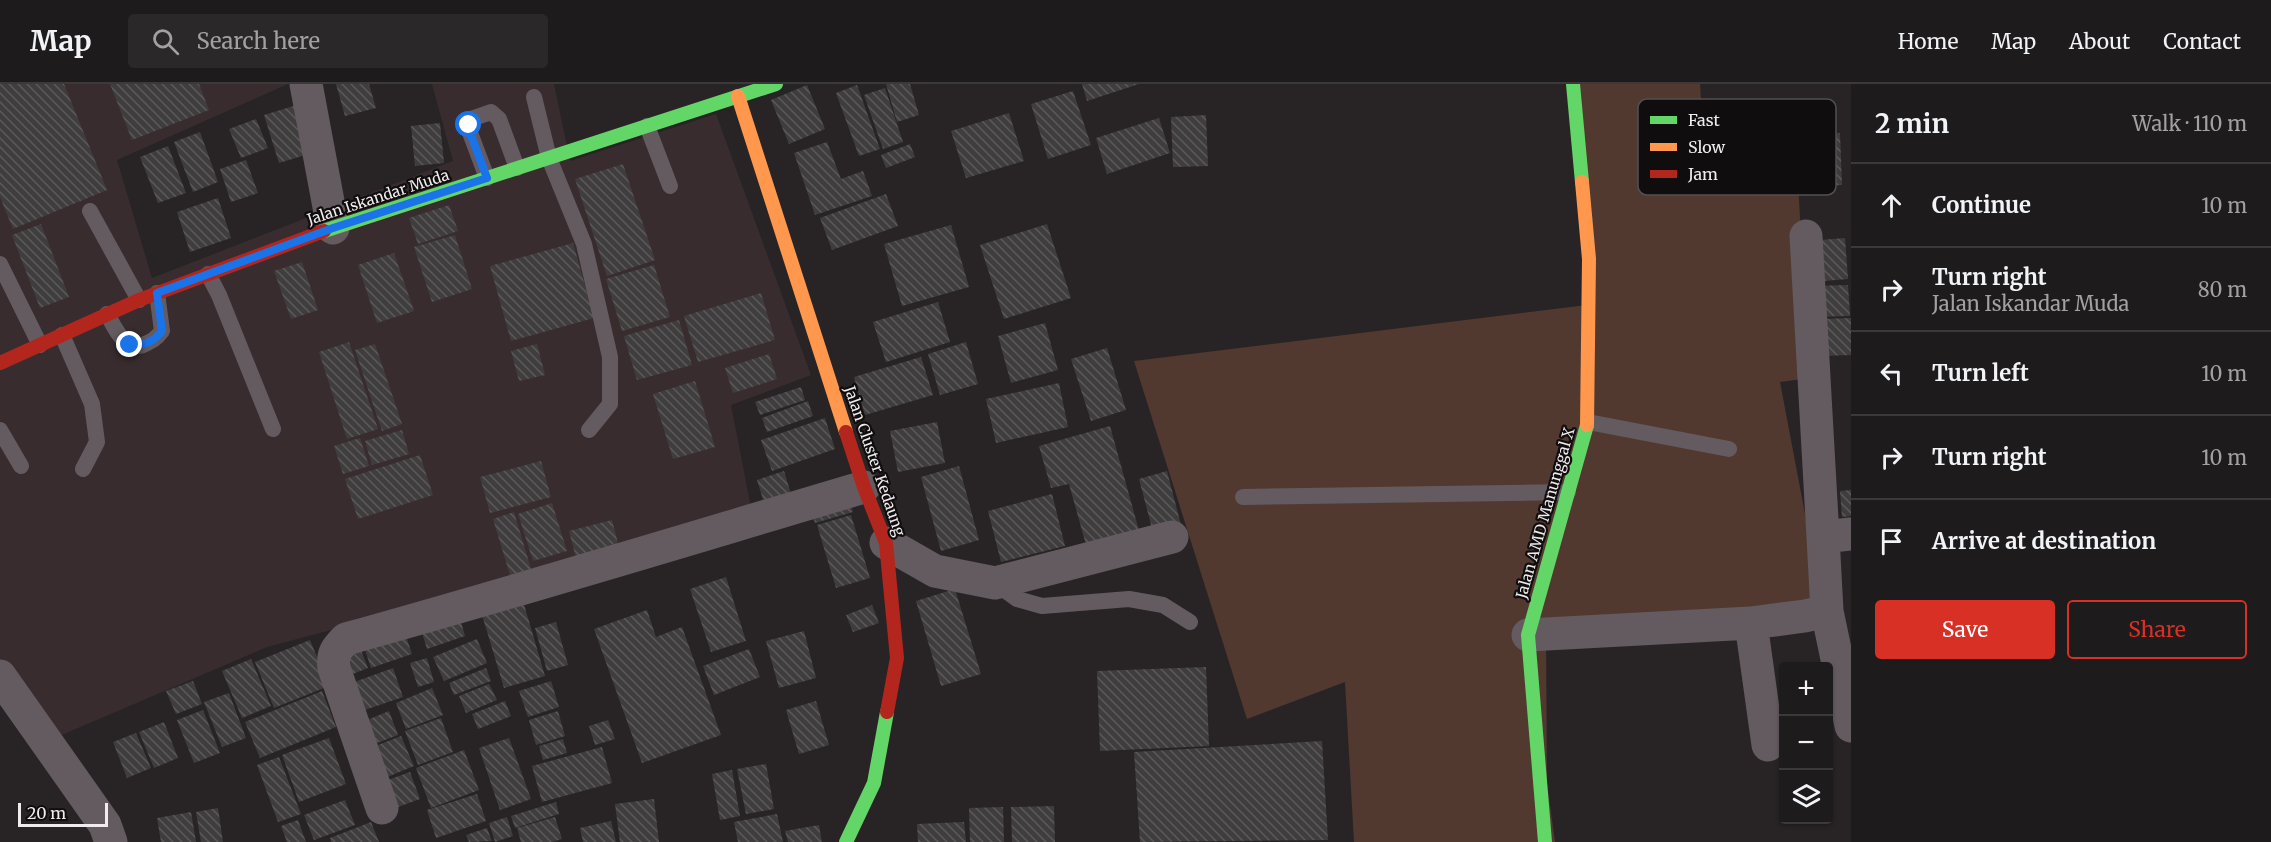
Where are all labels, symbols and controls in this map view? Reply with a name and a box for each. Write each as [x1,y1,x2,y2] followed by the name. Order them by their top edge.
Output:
[128,14,548,68] search box
[30,23,92,59] text: Map
[149,25,182,58] icon: search
[197,27,320,55] text: Search here
[1898,28,1958,55] text: Home
[1991,28,2036,55] text: Map
[2069,28,2130,55] text: About
[2163,28,2241,55] text: Contact
[1638,99,1836,195] legend
[1875,107,1949,140] text: 2 min
[1688,110,1721,130] text: Fast
[455,111,481,137] route start
[2132,111,2247,136] text: Walk · 110 m
[1688,137,1726,157] text: Slow
[1687,164,1718,184] text: Jam
[304,165,451,229] street label: Jalan Iskandar Muda
[1875,189,1908,222] icon: ahead
[1932,191,2031,219] text: Continue
[2201,193,2247,218] text: 10 m
[1932,263,2046,291] text: Turn right
[1875,273,1908,306] icon: right
[2198,277,2247,302] text: 80 m
[1932,291,2129,316] text: Jalan Iskandar Muda
[116,331,142,357] route end
[1875,357,1908,390] icon: left
[1932,359,2029,387] text: Turn left
[2201,361,2247,386] text: 10 m
[840,382,910,539] street label: Jalan Cluster Kedaung
[1511,425,1579,602] street label: Jalan AMD Manunggal X
[1875,441,1908,474] icon: right
[1932,443,2046,471] text: Turn right
[2201,445,2247,470] text: 10 m
[1875,525,1908,558] icon: arrive
[1932,527,2156,555] text: Arrive at destination
[1875,600,2055,659] button: Save
[2067,600,2247,659] button: Share
[1779,662,1833,824] map controls
[1779,662,1833,716] button: +
[1779,716,1833,770] button: −
[1779,770,1833,824] button: layers
[18,800,108,828] scale bar
[27,803,66,823] text: 20 m

